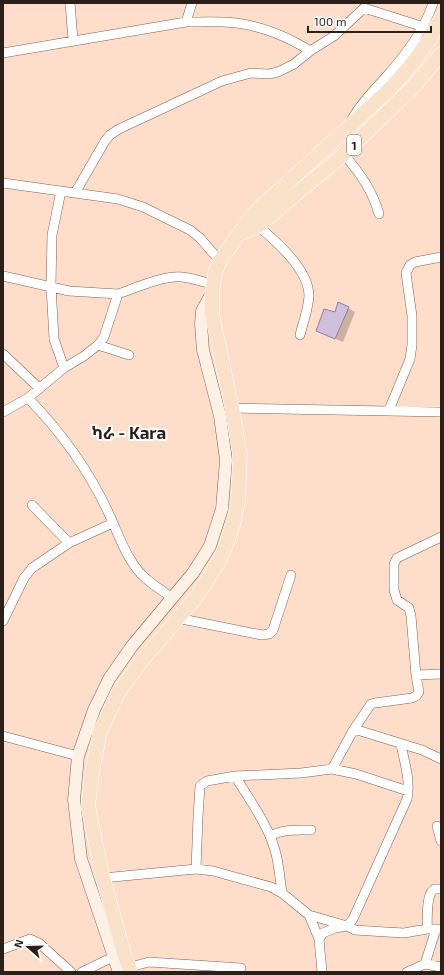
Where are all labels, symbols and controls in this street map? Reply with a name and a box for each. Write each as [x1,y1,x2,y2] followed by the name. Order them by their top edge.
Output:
[308,8,431,34] scale bar
[314,14,346,28] text: 100 m
[347,135,361,155] road number: 1
[92,422,166,442] district label: ካራ - Kara
[8,927,48,967] north arrow
[11,937,26,949] text: N

